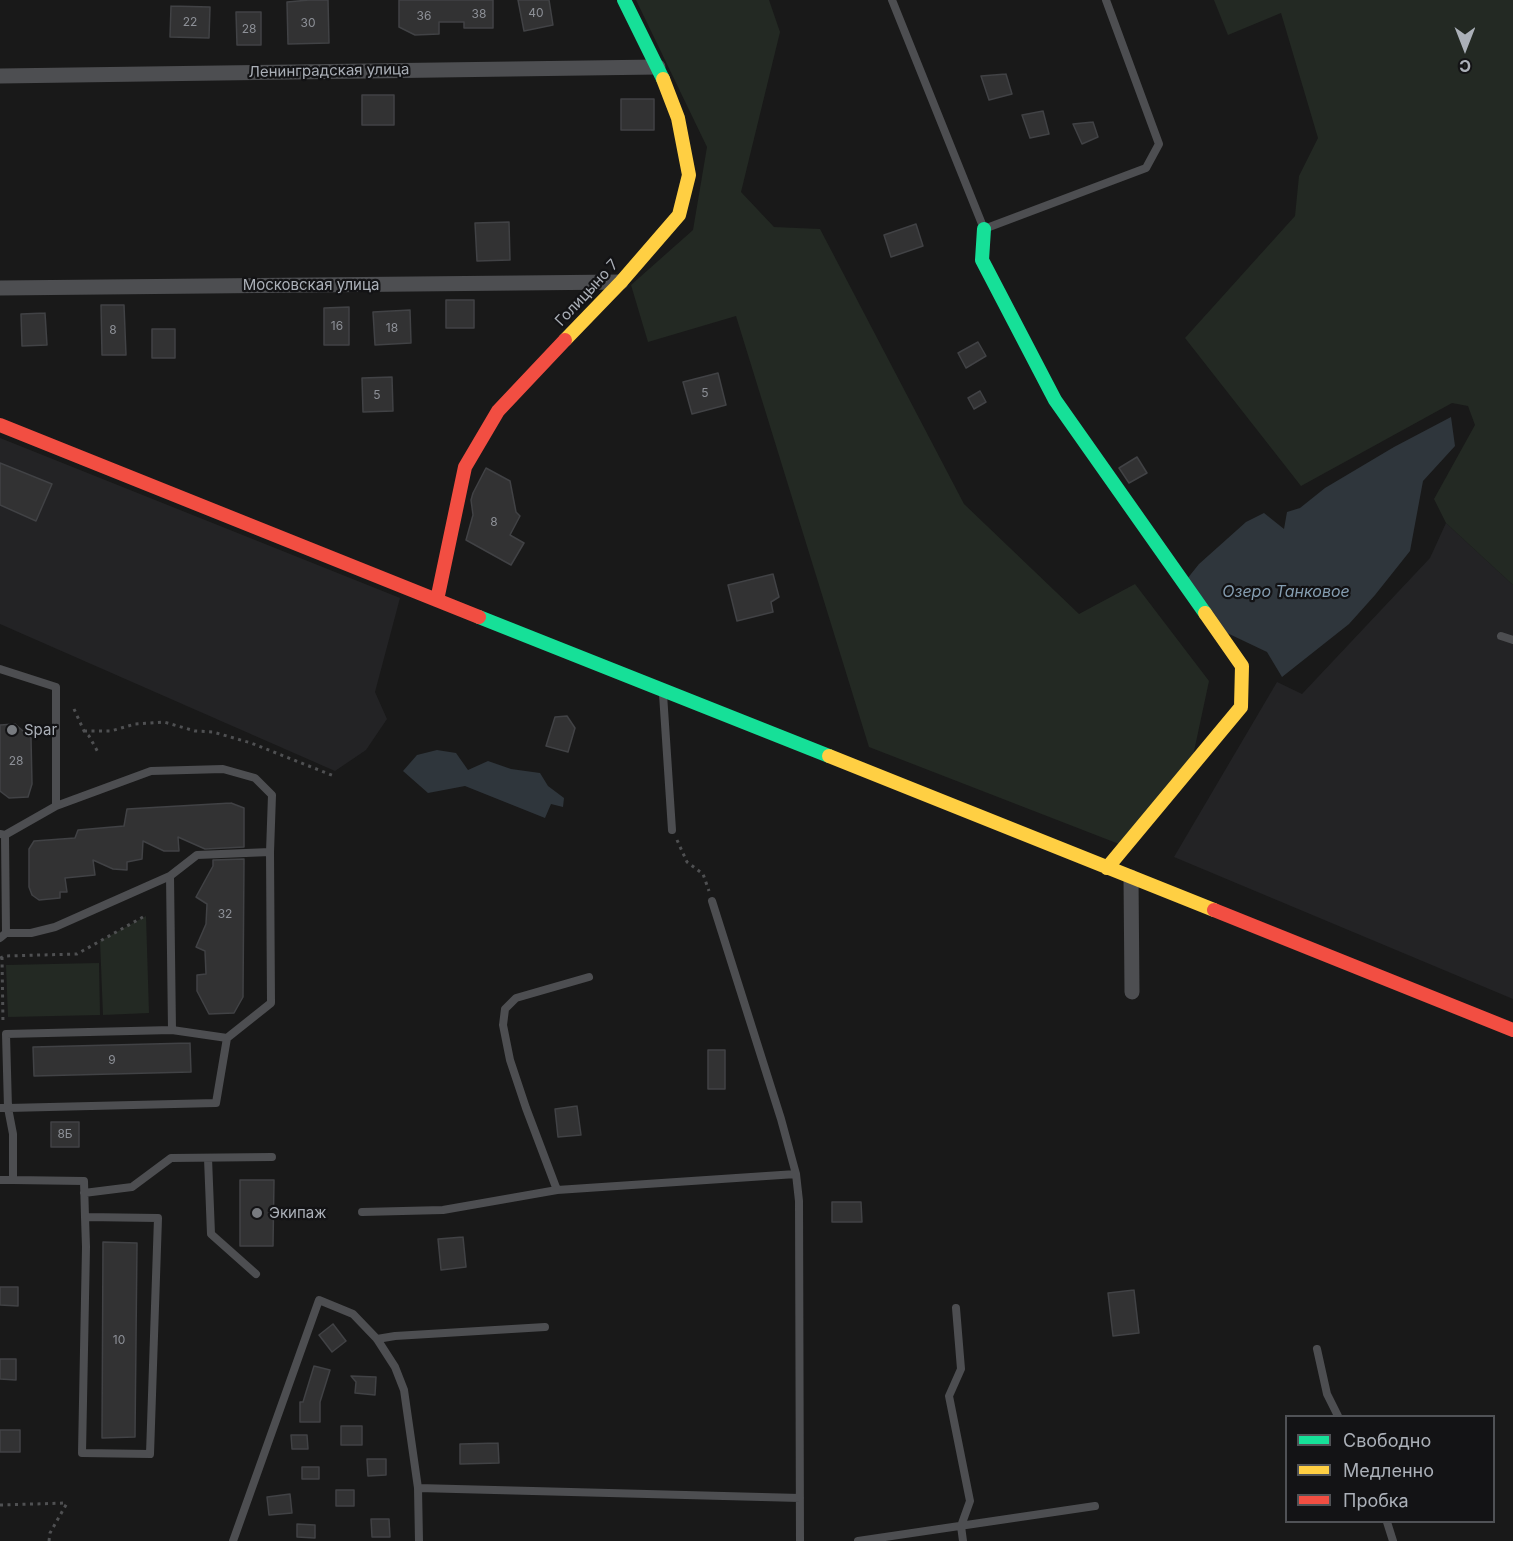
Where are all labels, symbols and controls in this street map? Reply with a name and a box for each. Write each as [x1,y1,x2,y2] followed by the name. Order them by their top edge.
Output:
[528,6,544,20] house number: 40
[472,7,486,21] house number: 38
[417,9,431,23] house number: 36
[183,15,197,29] house number: 22
[301,16,315,30] house number: 30
[1435,18,1495,78] north arrow
[242,22,256,36] house number: 28
[1459,56,1471,76] text: С
[248,61,410,81] street label: Ленинградская улица
[552,256,622,330] street label: Голицыно 7
[243,276,379,294] street label: Московская улица
[331,319,343,333] house number: 16
[386,321,398,335] house number: 18
[109,323,117,337] house number: 8
[701,386,709,400] house number: 5
[373,388,381,402] house number: 5
[490,515,498,529] house number: 8
[1222,582,1350,602] water label: Озеро Танковое
[24,721,57,739] place label: Spar
[5,723,19,737] marker: Spar
[9,754,23,768] house number: 28
[218,907,232,921] house number: 32
[108,1053,116,1067] house number: 9
[57,1127,73,1141] house number: 8Б
[269,1204,326,1222] place label: Экипаж
[250,1206,264,1220] marker: Экипаж
[113,1333,125,1347] house number: 10
[1285,1415,1495,1523] legend
[1343,1430,1431,1451] text: Свободно
[1343,1460,1434,1481] text: Медленно
[1343,1490,1409,1511] text: Пробка

